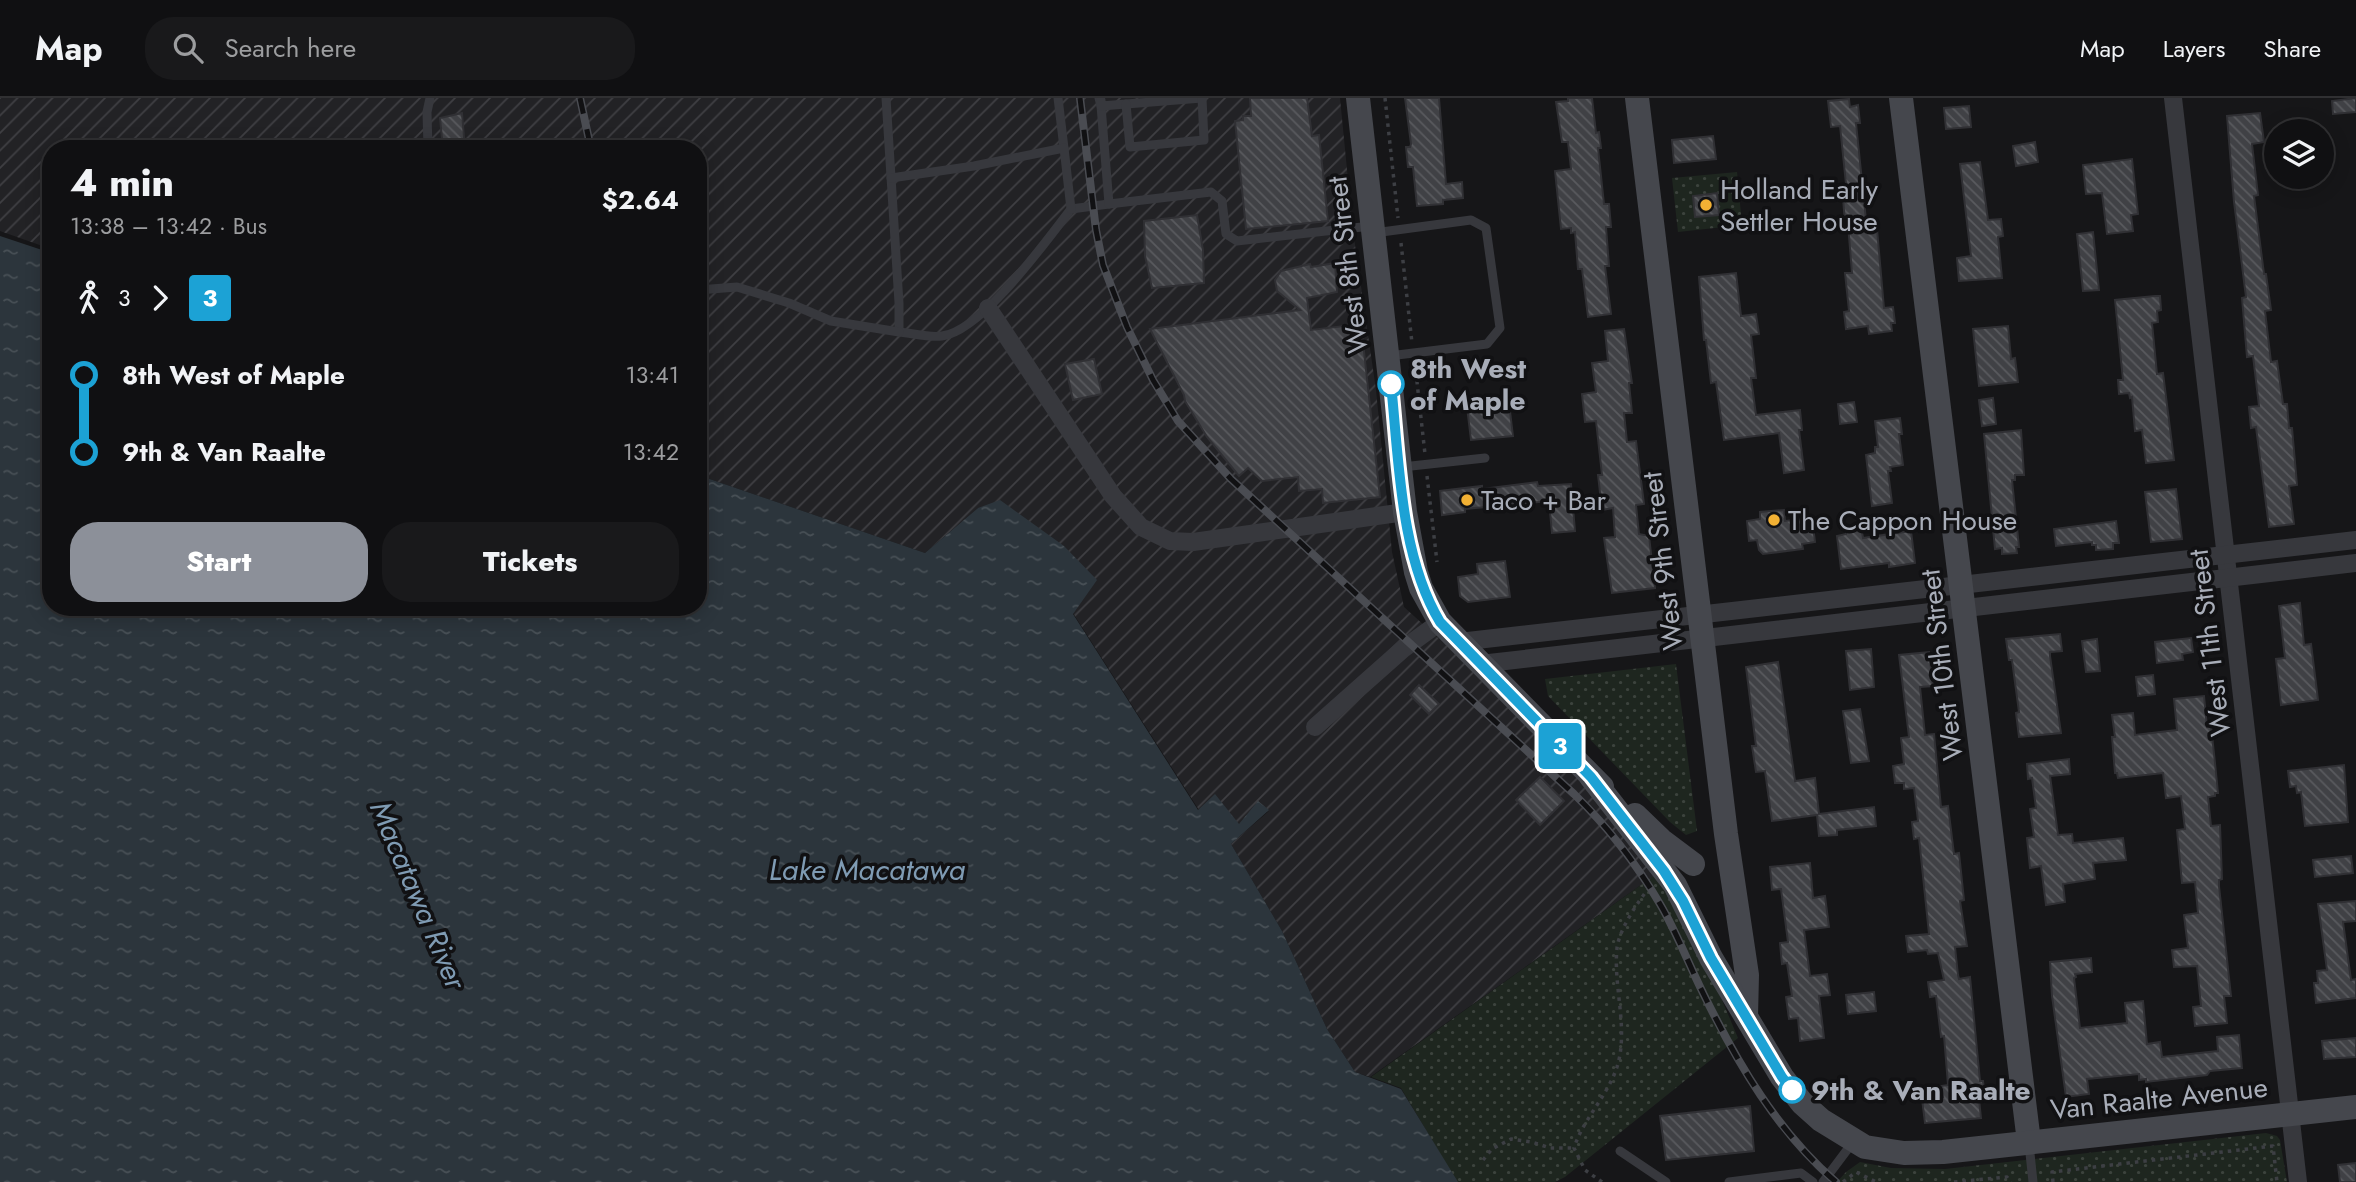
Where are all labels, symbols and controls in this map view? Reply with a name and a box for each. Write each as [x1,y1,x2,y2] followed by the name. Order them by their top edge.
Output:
[145,17,635,80] search box
[35,25,103,72] text: Map
[169,29,207,67] icon: search
[225,29,356,67] text: Search here
[2080,31,2125,66] text: Map
[2163,31,2225,66] text: Layers
[2263,31,2321,66] text: Share
[2264,119,2334,189] map controls
[2264,119,2334,189] button: layers
[70,155,174,210] text: 4 min
[1720,169,1879,242] place label: Holland Early Settler House
[1316,174,1379,356] street label: West 8th Street
[602,181,679,219] text: $2.64
[1698,197,1714,213] marker: Holland Early Settler House
[70,209,267,243] text: 13:38 – 13:42 · Bus
[70,279,108,317] icon: walk
[141,279,179,317] icon: forward
[203,280,217,315] text: 3
[118,281,131,315] text: 3
[1410,348,1526,421] place label: 8th West of Maple
[122,356,345,394] text: 8th West of Maple
[625,358,679,392] text: 13:41
[1378,371,1404,397] marker: 8th West of Maple
[122,433,326,471] text: 9th & Van Raalte
[623,435,679,469] text: 13:42
[1631,469,1694,652] street label: West 9th Street
[1481,480,1606,521] place label: Taco + Bar
[1459,492,1475,508] marker: Taco + Bar
[1788,500,2017,541] place label: The Cappon House
[1766,512,1782,528] marker: The Cappon House
[70,522,368,602] button: Start
[382,522,679,602] button: Tickets
[2178,547,2241,739] street label: West 11th Street
[1909,567,1974,763] street label: West 10th Street
[1537,723,1583,769] line badge: 3
[1553,728,1567,763] text: 3
[359,794,478,997] water label: Macatawa River
[769,848,966,891] water label: Lake Macatawa
[2048,1067,2270,1130] street label: Van Raalte Avenue
[1811,1070,2031,1111] place label: 9th & Van Raalte
[1779,1077,1805,1103] marker: 9th & Van Raalte

